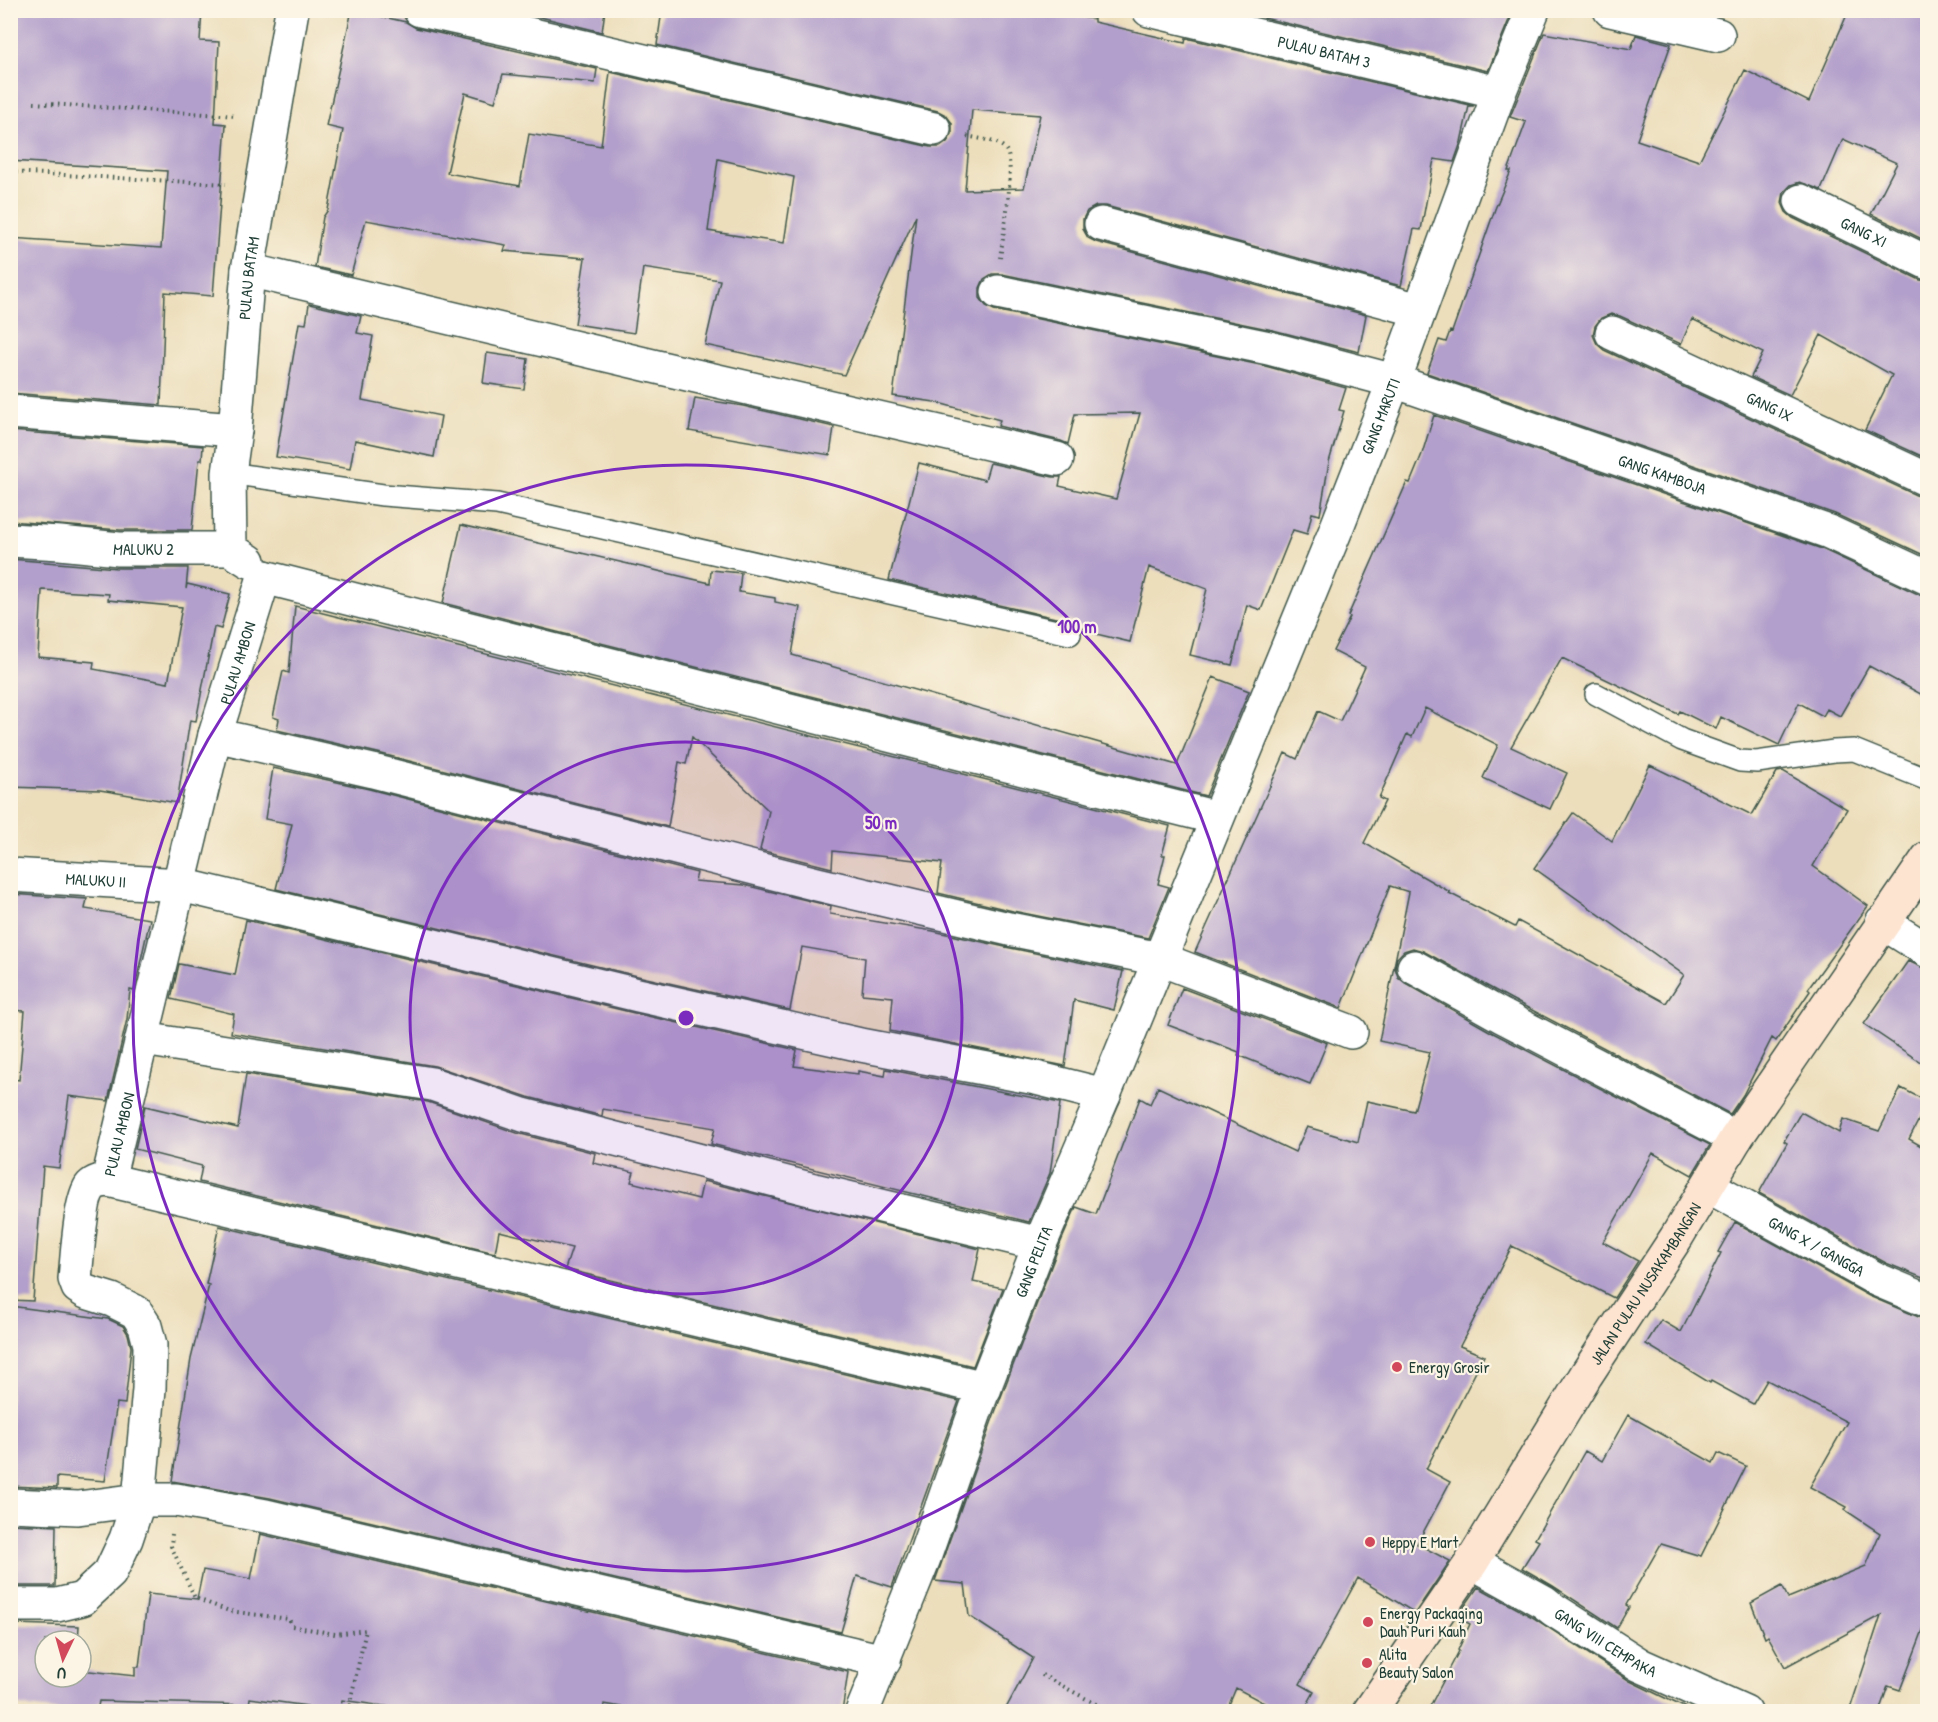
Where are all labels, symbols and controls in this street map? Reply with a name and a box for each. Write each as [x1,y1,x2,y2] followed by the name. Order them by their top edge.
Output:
[1276,30,1373,73] street label: PULAU BATAM 3
[1837,211,1891,252] street label: GANG XI
[233,235,264,320] street label: PULAU BATAM
[1355,375,1405,457] street label: GANG MARUTI
[1743,386,1797,427] street label: GANG IX
[1615,449,1709,500] street label: GANG KAMBOJA
[112,537,174,560] street label: MALUKU 2
[1057,614,1097,639] text: 100 m
[214,619,261,707] street label: PULAU AMBON
[865,810,897,835] text: 50 m
[65,867,127,893] street label: MALUKU II
[676,1008,696,1028] centre of rings
[98,1090,140,1178] street label: PULAU AMBON
[1585,1198,1706,1369] street label: JALAN PULAU NUSAKAMBANGAN
[1765,1211,1869,1281] street label: GANG X / GANGGA
[1009,1222,1058,1301] street label: GANG PELITA
[1409,1356,1490,1378] place label: Energy Grosir
[1390,1360,1404,1374] marker: Energy Grosir
[1382,1531,1459,1553] place label: Heppy E Mart
[1363,1535,1377,1549] marker: Heppy E Mart
[1380,1602,1483,1642] place label: Energy Packaging Dauh Puri Kauh
[1550,1602,1660,1682] street label: GANG VIII CEMPAKA
[1361,1615,1375,1629] marker: Energy Packaging Dauh Puri Kauh
[33,1629,93,1689] north arrow
[1379,1643,1454,1683] place label: Alita Beauty Salon
[1360,1656,1374,1670] marker: Alita Beauty Salon
[56,1663,67,1685] text: U

